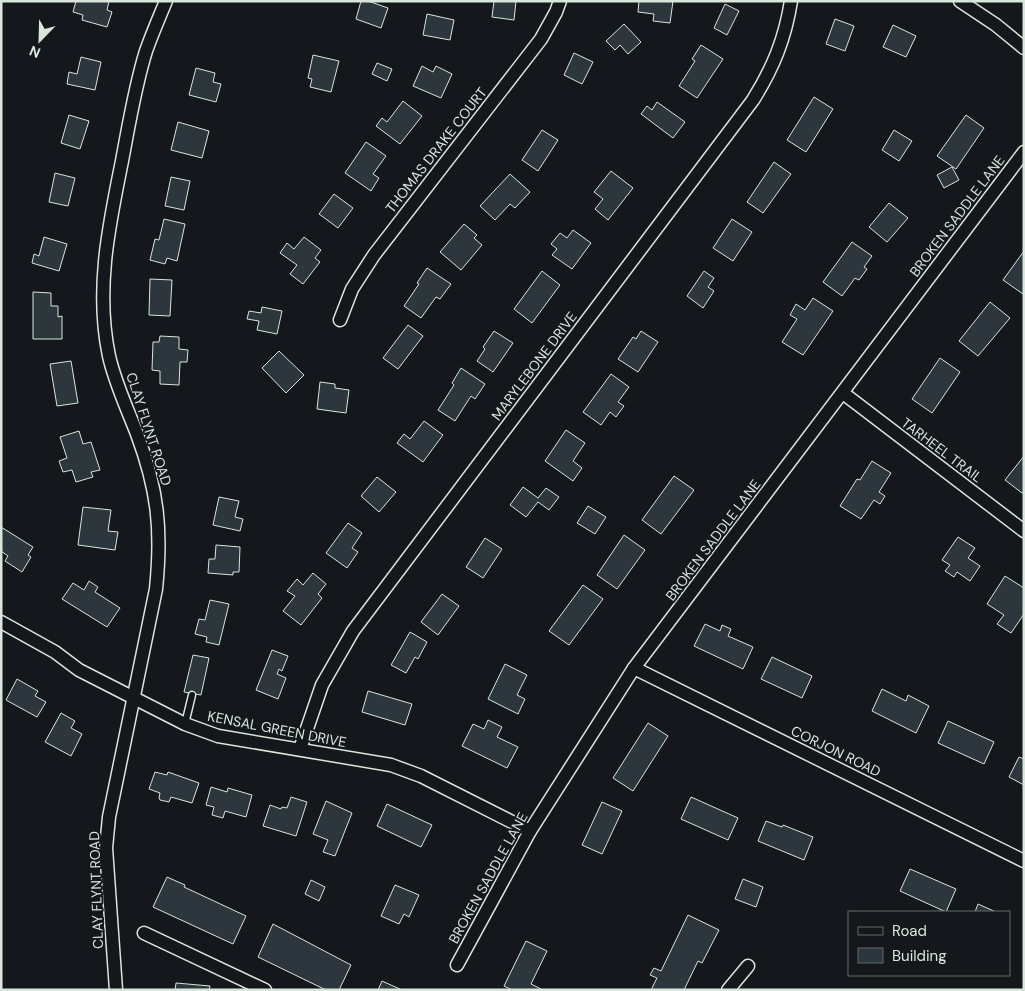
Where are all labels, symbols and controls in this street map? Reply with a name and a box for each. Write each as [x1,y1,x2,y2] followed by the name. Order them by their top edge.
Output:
[15,15,65,65] north arrow
[27,42,43,62] text: N
[381,84,491,216] street label: THOMAS DRAKE COURT
[906,152,1008,280] street label: BROKEN SADDLE LANE
[487,308,581,424] street label: MARYLEBONE DRIVE
[122,370,176,488] street label: CLAY FLYNT ROAD
[898,414,986,486] street label: TARHEEL TRAIL
[662,476,764,604] street label: BROKEN SADDLE LANE
[206,707,348,751] street label: KENSAL GREEN DRIVE
[788,721,884,781] street label: CORJON ROAD
[444,809,532,947] street label: BROKEN SADDLE LANE
[85,831,107,949] street label: CLAY FLYNT ROAD
[848,911,1010,976] legend
[892,921,927,941] text: Road
[892,946,947,966] text: Building

